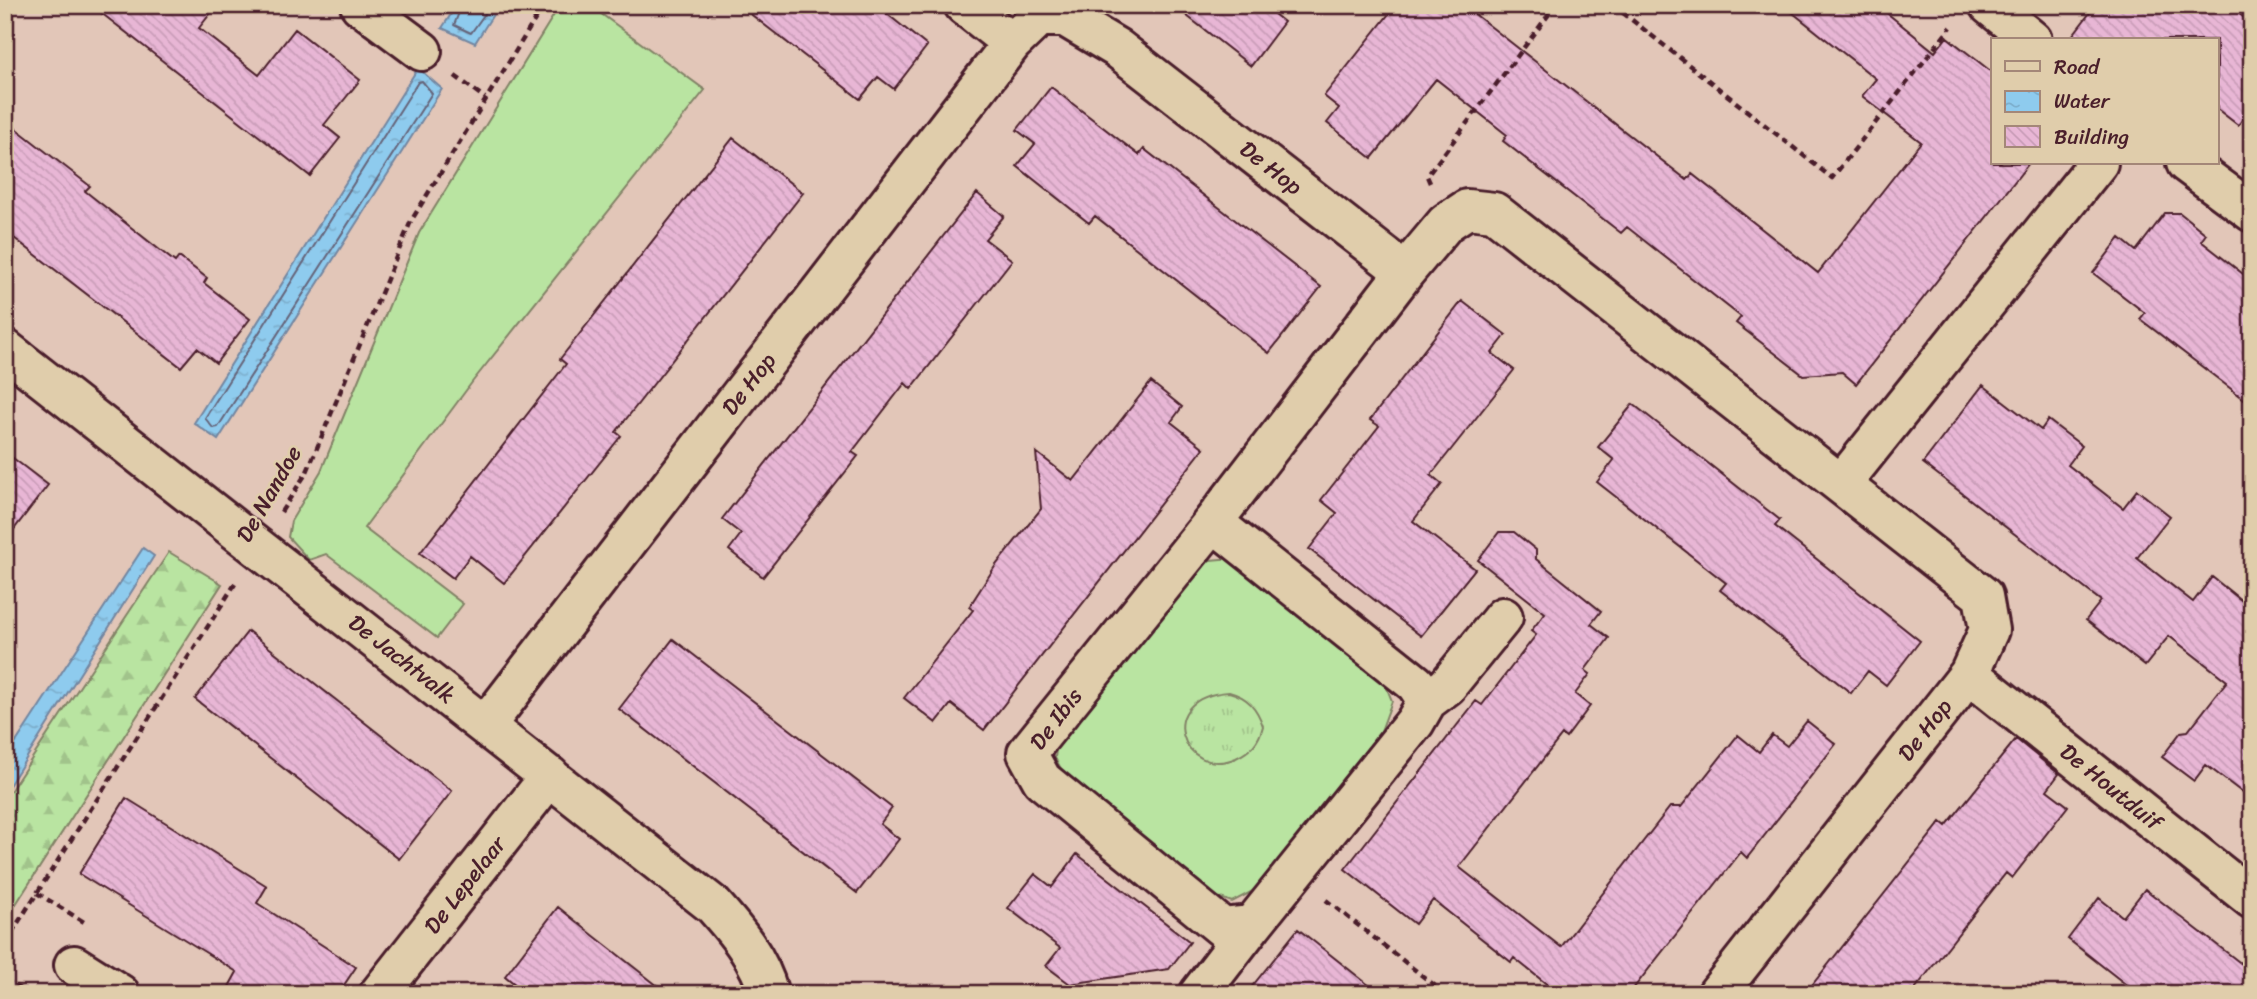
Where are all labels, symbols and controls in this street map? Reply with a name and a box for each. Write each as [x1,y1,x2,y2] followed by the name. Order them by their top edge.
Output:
[1991,38,2218,164] legend
[2054,48,2101,86] text: Road
[2054,82,2111,120] text: Water
[2054,118,2130,156] text: Building
[1230,130,1312,206] street label: De Hop
[711,343,787,425] street label: De Hop
[224,437,314,551] street label: De Nandoe
[339,604,465,714] street label: De Jachtvalk
[1018,678,1094,759] street label: De Ibis
[1887,689,1963,771] street label: De Hop
[2050,732,2173,843] street label: De Houtduif
[413,825,518,943] street label: De Lepelaar

